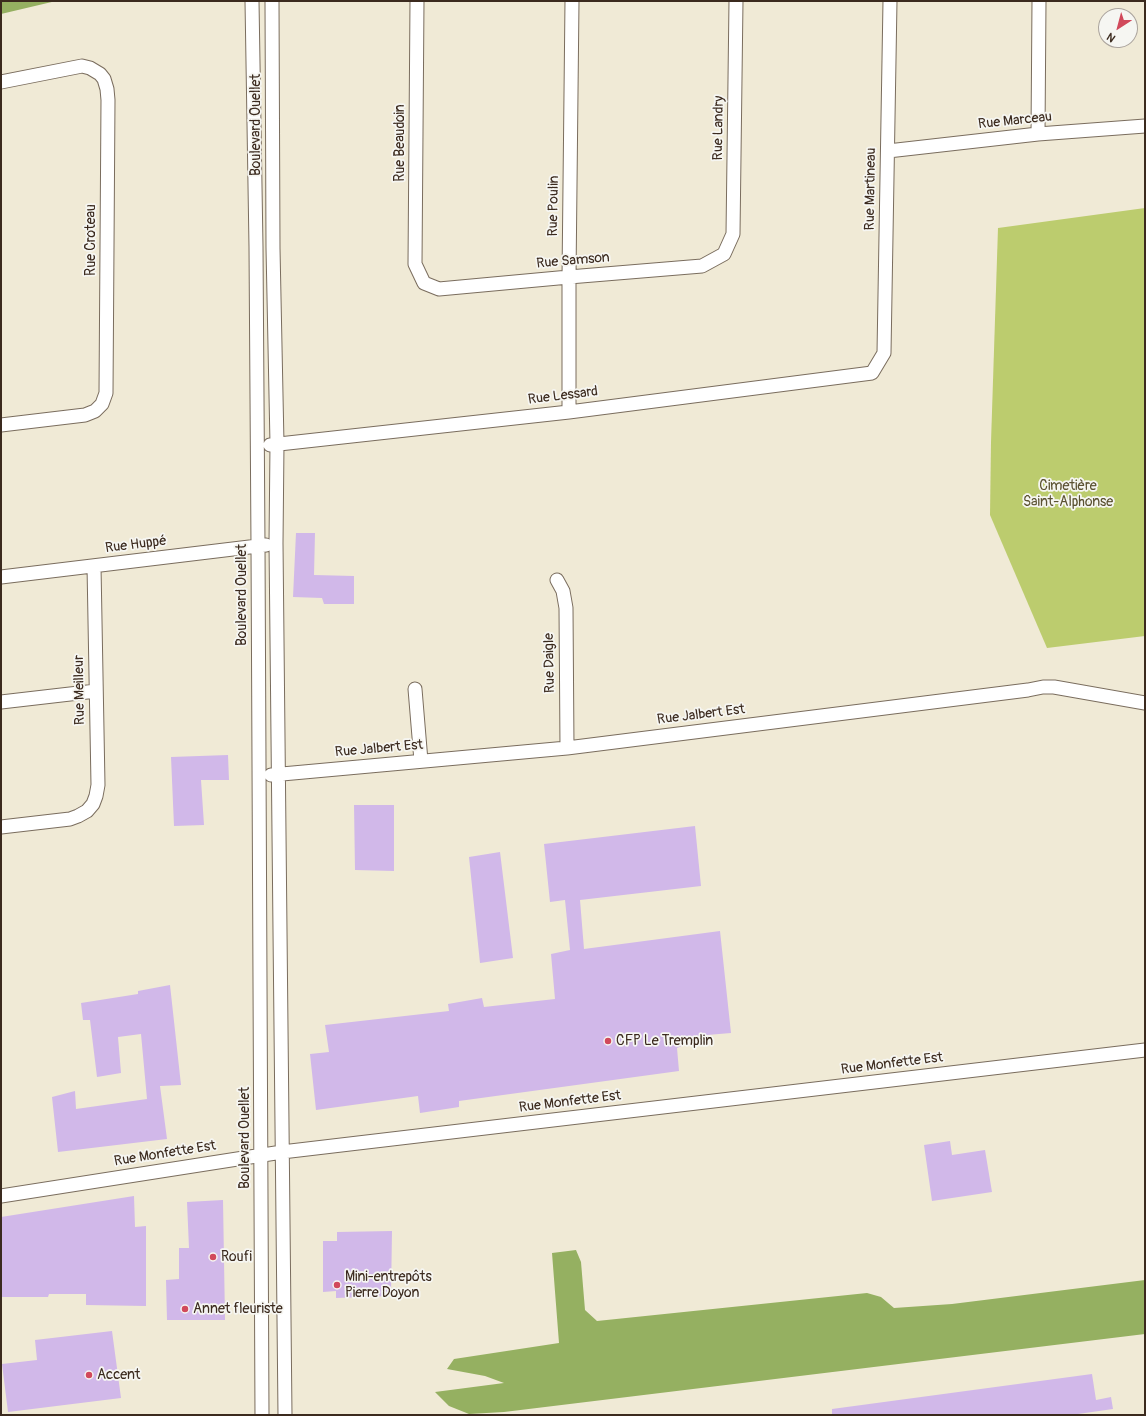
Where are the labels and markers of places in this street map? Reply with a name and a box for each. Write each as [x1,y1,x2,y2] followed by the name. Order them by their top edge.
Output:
[616,1033,713,1049] place label: CFP Le Tremplin
[603,1036,613,1046] marker: CFP Le Tremplin
[221,1249,252,1265] place label: Roufi
[208,1252,218,1262] marker: Roufi
[345,1269,432,1302] place label: Mini-entrepôts Pierre Doyon
[332,1280,342,1290] marker: Mini-entrepôts Pierre Doyon
[193,1301,283,1317] place label: Annet fleuriste
[180,1304,190,1314] marker: Annet fleuriste
[97,1367,140,1383] place label: Accent
[84,1370,94,1380] marker: Accent

